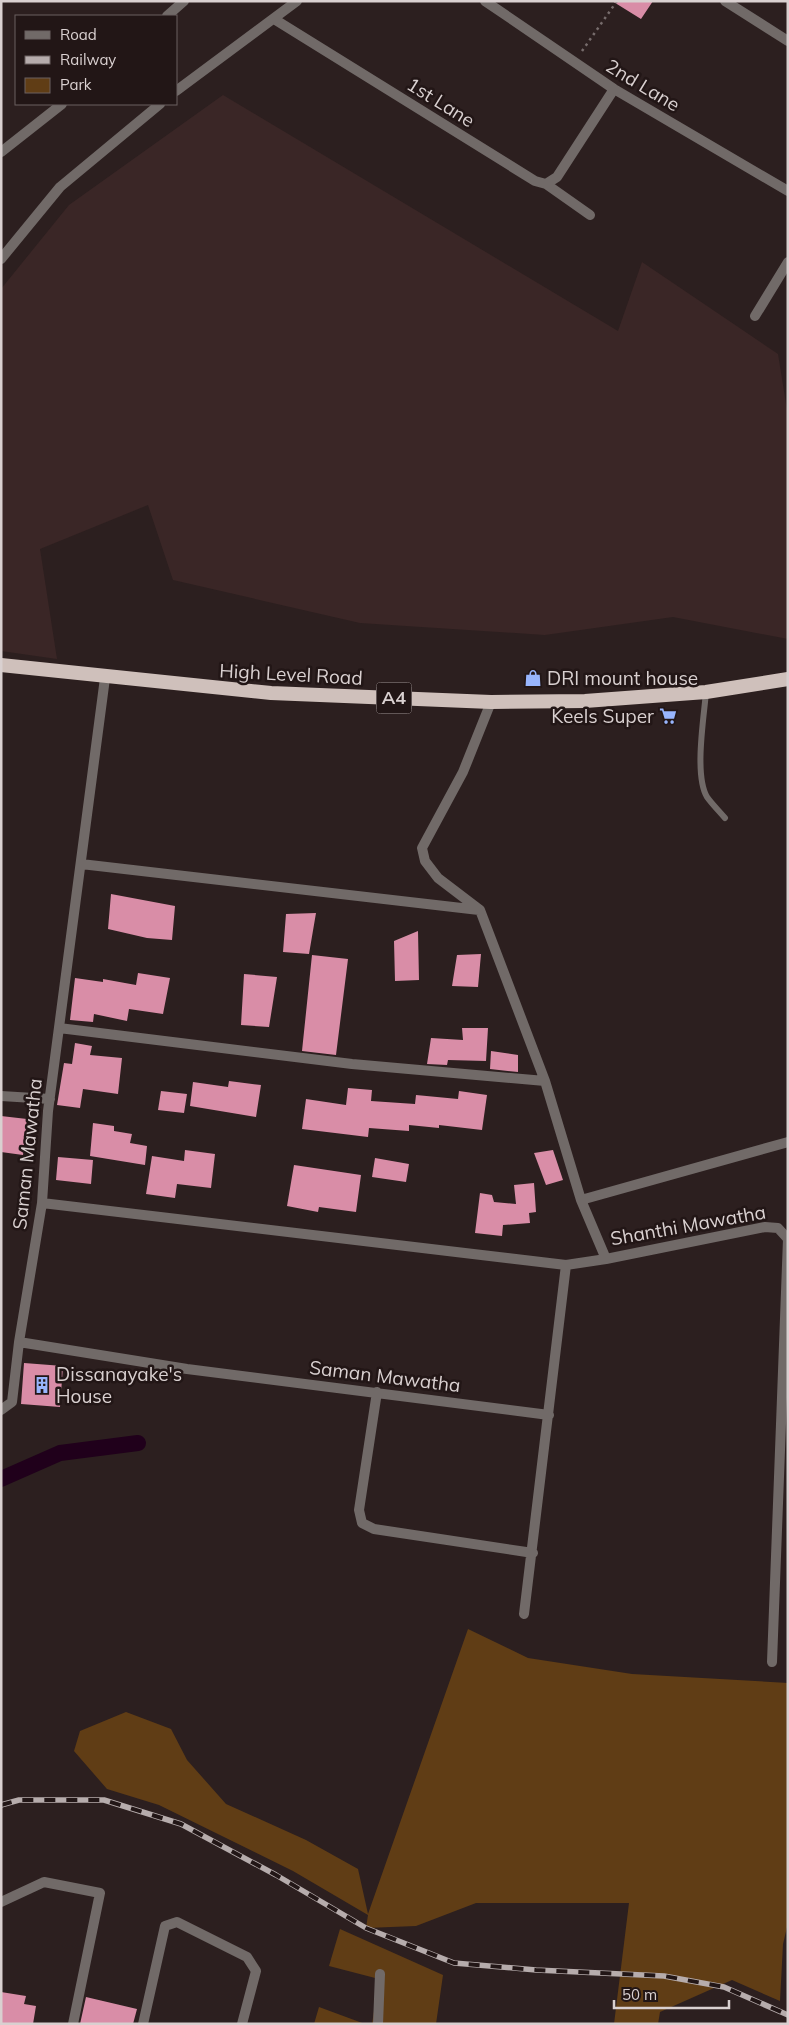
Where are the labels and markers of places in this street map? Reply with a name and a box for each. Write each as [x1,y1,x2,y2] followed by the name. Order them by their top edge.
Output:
[547,666,698,690] place label: DRI mount house
[523,668,543,688] shop icon: DRI mount house
[551,704,654,728] place label: Keels Super
[658,706,678,726] supermarket icon: Keels Super
[56,1362,182,1408] place label: Dissanayake's House
[32,1375,52,1395] building icon: Dissanayake's House

